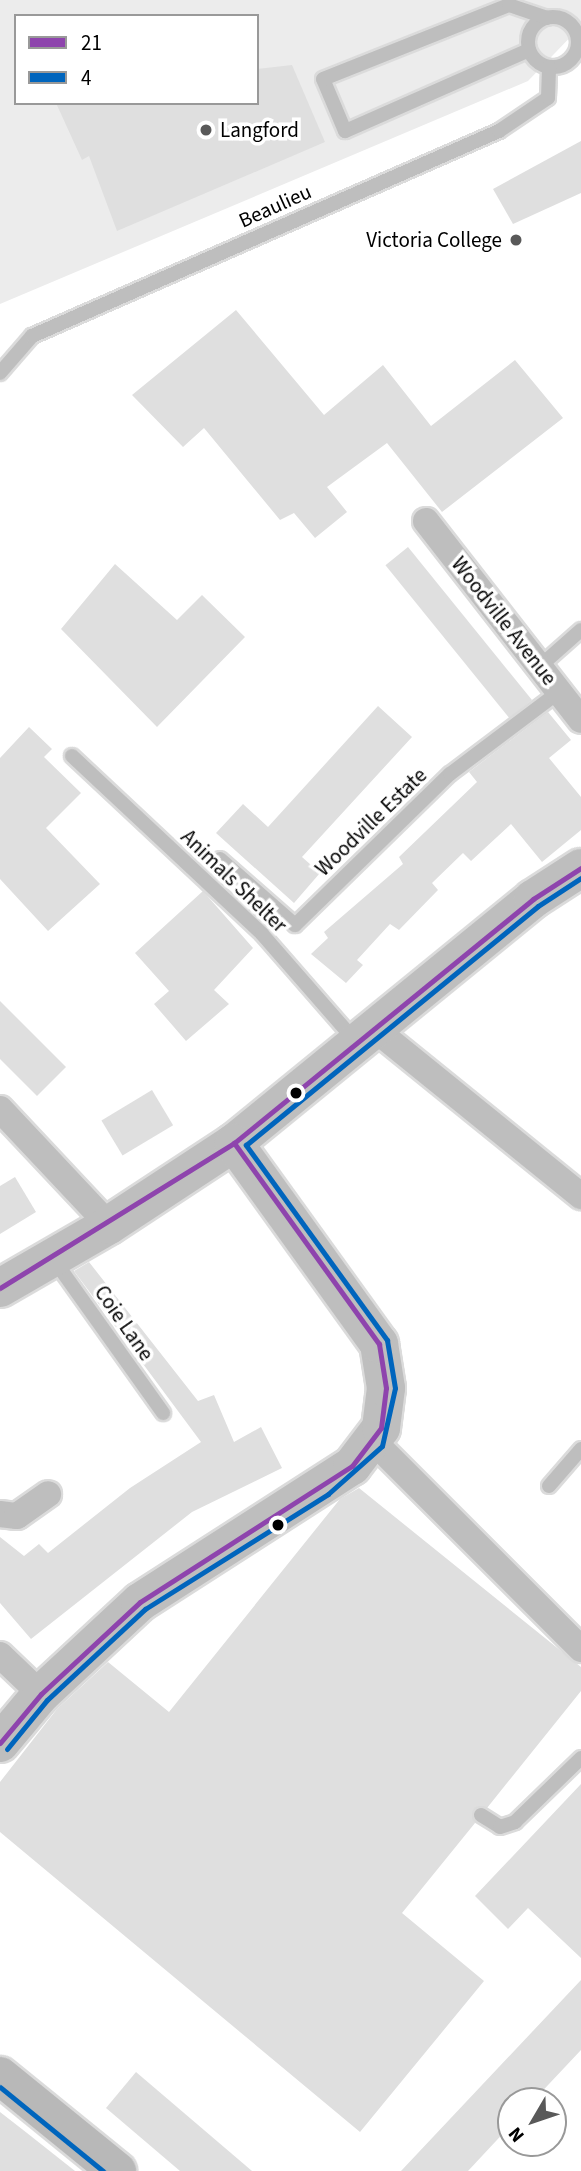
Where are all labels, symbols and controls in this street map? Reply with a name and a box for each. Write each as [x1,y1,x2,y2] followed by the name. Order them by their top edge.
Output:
[14,14,259,105] legend
[81,28,102,58] text: 21
[81,63,91,93] text: 4
[220,117,299,143] place label: Langford
[198,122,214,138] marker: Langford
[235,179,315,233] street label: Beaulieu
[366,227,502,253] place label: Victoria College
[508,232,524,248] marker: Victoria College
[446,552,562,690] street label: Woodville Avenue
[310,763,432,881] street label: Woodville Estate
[176,824,292,938] street label: Animals Shelter
[289,1086,303,1100] unlabelled marker
[89,1281,159,1365] street label: Coie Lane
[271,1518,285,1532] unlabelled marker
[497,2087,567,2157] north arrow
[502,2121,531,2148] text: N

